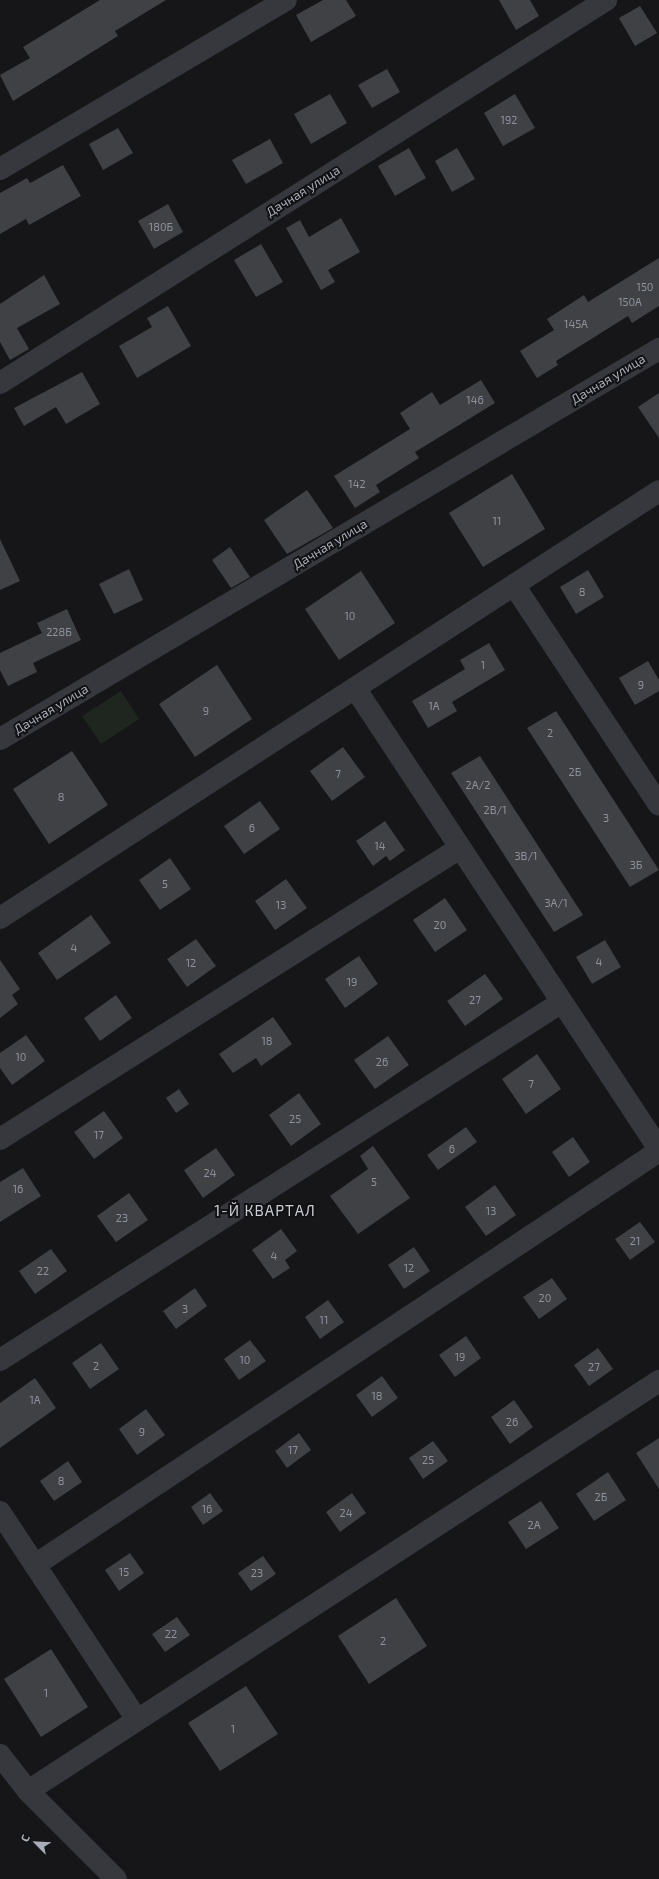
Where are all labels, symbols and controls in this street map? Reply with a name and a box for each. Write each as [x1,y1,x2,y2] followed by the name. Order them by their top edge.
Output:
[501,113,517,127] house number: 192
[263,162,343,220] street label: Дачная улица
[149,220,173,234] house number: 180Б
[637,280,653,294] house number: 150
[618,295,642,309] house number: 150А
[564,317,588,331] house number: 145А
[568,351,648,407] street label: Дачная улица
[466,393,484,407] house number: 146
[348,477,366,491] house number: 142
[493,514,501,528] house number: 11
[290,516,370,572] street label: Дачная улица
[579,585,585,599] house number: 8
[344,609,356,623] house number: 10
[46,625,72,639] house number: 228Б
[481,658,485,672] house number: 1
[638,678,644,692] house number: 9
[11,681,91,737] street label: Дачная улица
[428,699,440,713] house number: 1А
[203,704,209,718] house number: 9
[547,726,553,740] house number: 2
[569,765,581,779] house number: 2Б
[335,767,341,781] house number: 7
[466,778,490,792] house number: 2А/2
[58,790,64,804] house number: 8
[483,803,507,817] house number: 2В/1
[603,811,609,825] house number: 3
[249,821,255,835] house number: 6
[374,839,386,853] house number: 14
[514,849,538,863] house number: 3В/1
[630,858,642,872] house number: 3Б
[162,877,168,891] house number: 5
[544,896,568,910] house number: 3А/1
[276,898,286,912] house number: 13
[434,918,446,932] house number: 20
[71,941,77,955] house number: 4
[596,955,602,969] house number: 4
[186,956,196,970] house number: 12
[347,975,357,989] house number: 19
[469,993,481,1007] house number: 27
[261,1034,273,1048] house number: 18
[15,1050,27,1064] house number: 10
[376,1055,388,1069] house number: 26
[528,1077,534,1091] house number: 7
[289,1112,301,1126] house number: 25
[94,1128,104,1142] house number: 17
[449,1142,455,1156] house number: 6
[204,1166,216,1180] house number: 24
[371,1175,377,1189] house number: 5
[13,1182,23,1196] house number: 16
[214,1202,316,1220] district label: 1-Й КВАРТАЛ
[486,1204,496,1218] house number: 13
[116,1211,128,1225] house number: 23
[630,1234,640,1248] house number: 21
[271,1249,277,1263] house number: 4
[404,1261,414,1275] house number: 12
[37,1264,49,1278] house number: 22
[539,1291,551,1305] house number: 20
[182,1302,188,1316] house number: 3
[320,1313,328,1327] house number: 11
[455,1350,465,1364] house number: 19
[239,1353,251,1367] house number: 10
[93,1359,99,1373] house number: 2
[588,1360,600,1374] house number: 27
[371,1389,383,1403] house number: 18
[29,1393,41,1407] house number: 1А
[506,1415,518,1429] house number: 26
[139,1425,145,1439] house number: 9
[288,1443,298,1457] house number: 17
[422,1453,434,1467] house number: 25
[58,1474,64,1488] house number: 8
[595,1490,607,1504] house number: 2Б
[202,1502,212,1516] house number: 16
[340,1506,352,1520] house number: 24
[527,1518,541,1532] house number: 2А
[119,1565,129,1579] house number: 15
[251,1566,263,1580] house number: 23
[165,1627,177,1641] house number: 22
[380,1634,386,1648] house number: 2
[44,1686,48,1700] house number: 1
[231,1722,235,1736] house number: 1
[16,1823,56,1863] north arrow
[17,1832,32,1844] text: С

